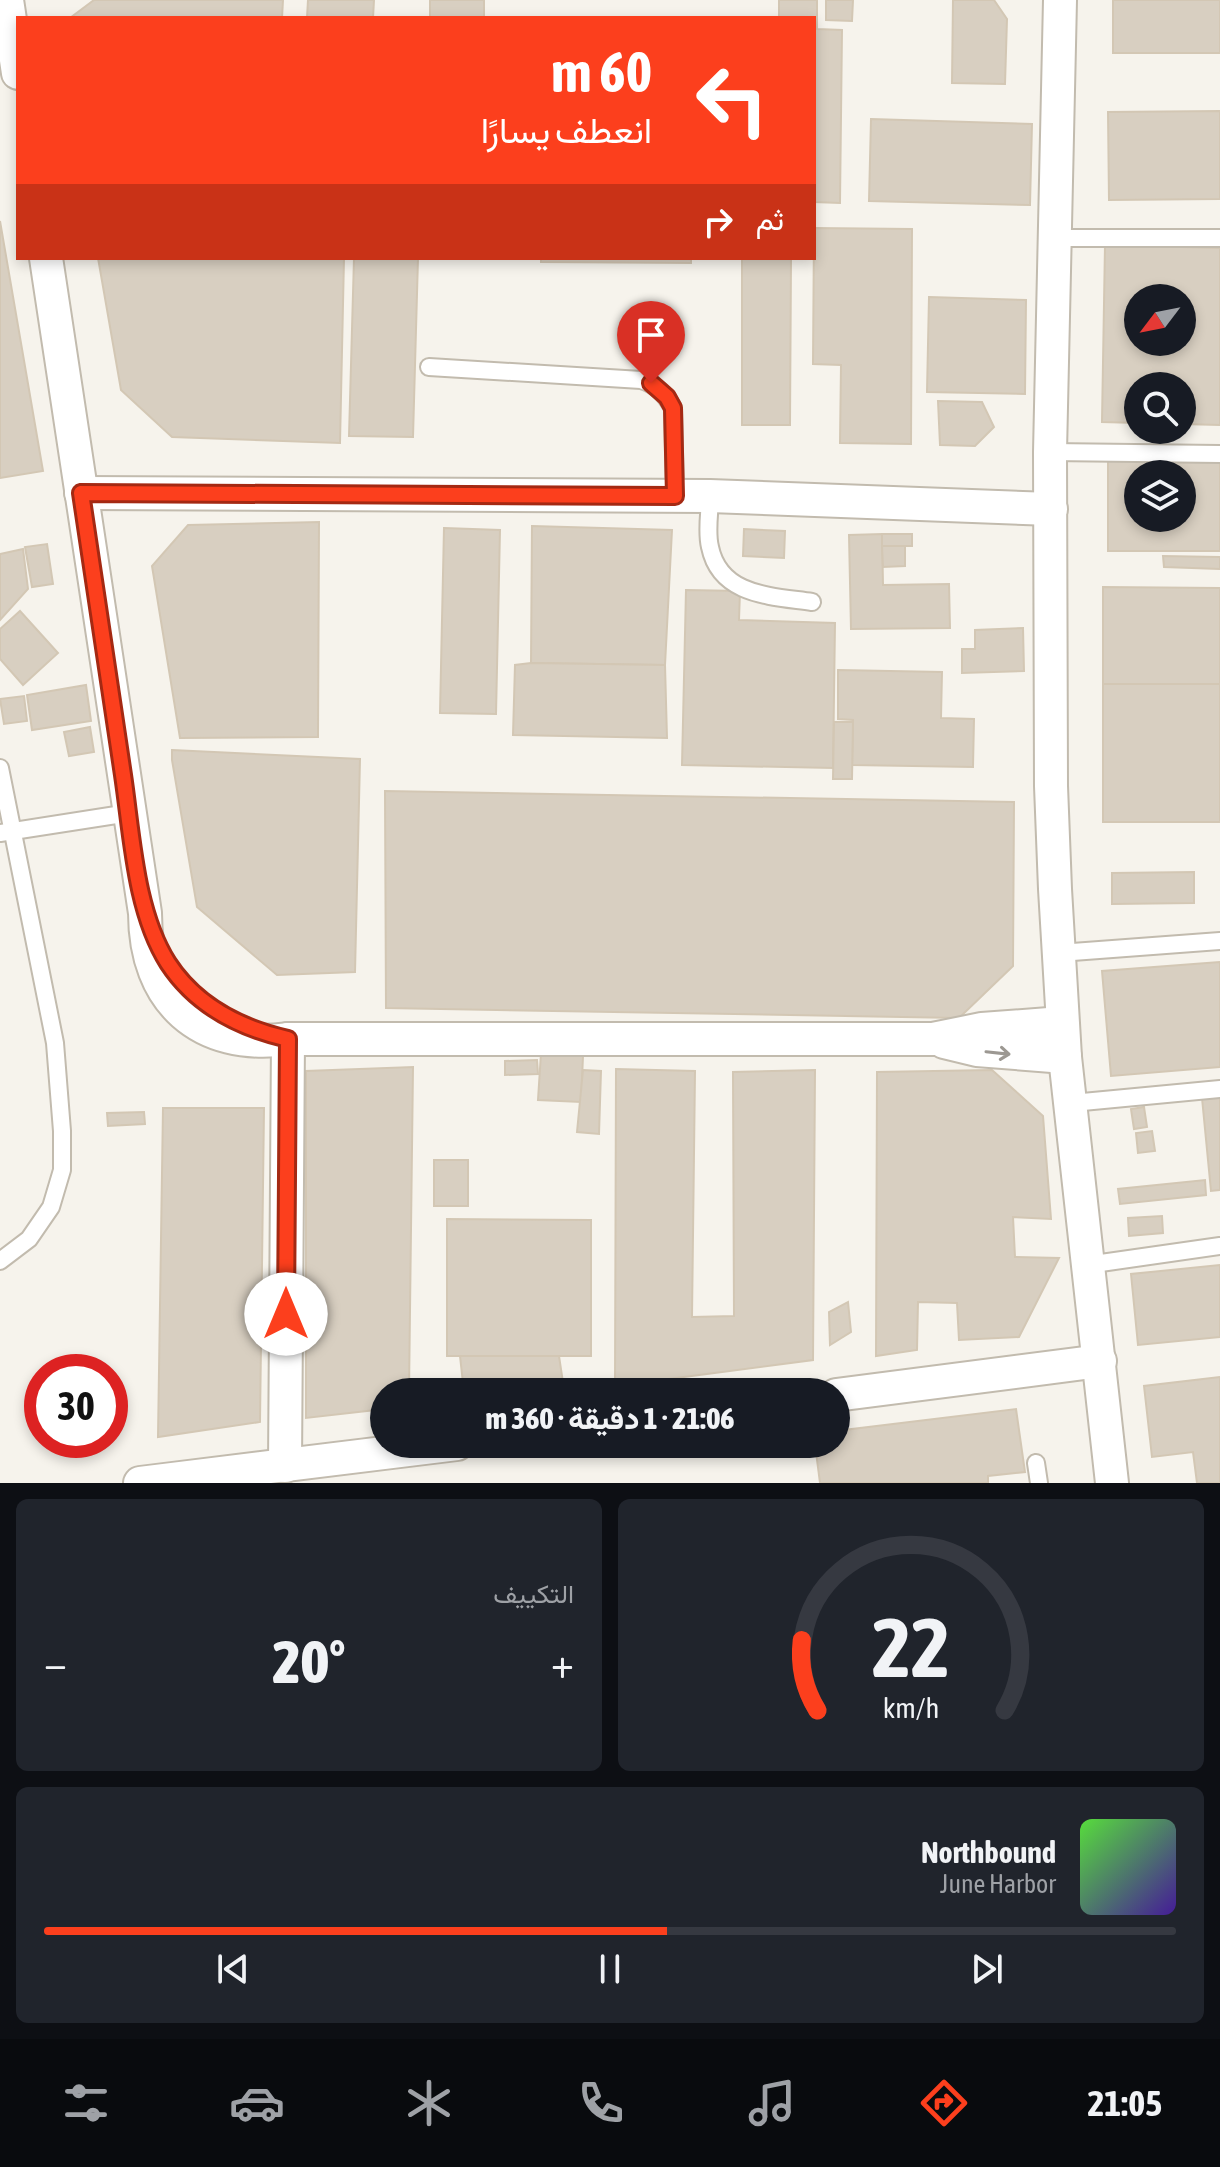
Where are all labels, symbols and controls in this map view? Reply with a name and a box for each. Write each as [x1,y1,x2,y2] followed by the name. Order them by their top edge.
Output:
[551,40,652,104] text: 60 m
[680,48,784,152] icon: left
[481,109,652,151] text: انعطف يسارًا
[696,200,740,244] icon: right
[756,202,784,236] text: ثم
[1124,284,1196,356] north arrow
[1124,284,1196,532] map controls
[617,301,685,383] pin
[629,313,673,357] icon: arrive
[1124,372,1196,444] button: search
[1124,460,1196,532] button: layers
[985,1045,1011,1060] one-way arrow
[244,1272,328,1356] position arrow
[24,1354,128,1458] speed limit sign: 30
[486,1401,734,1435] text: 21:06 · 1 دقيقة · 360 m
[493,1579,574,1609] text: التكييف
[872,1599,950,1695] text: 22
[273,1627,345,1696] text: 20°
[44,1637,67,1687] text: −
[551,1637,574,1687] text: +
[883,1691,939,1724] text: km/h
[921,1835,1056,1869] text: Northbound
[940,1869,1056,1899] text: June Harbor
[211,1947,255,1991] icon: previous
[588,1947,632,1991] icon: pause
[965,1947,1009,1991] icon: next
[58,2075,114,2131] icon: filters
[229,2075,285,2131] icon: car
[401,2075,457,2131] icon: climate
[573,2075,629,2131] icon: phone
[744,2075,800,2131] icon: music
[916,2075,972,2131] icon: directions
[1087,2082,1162,2124] text: 21:05

